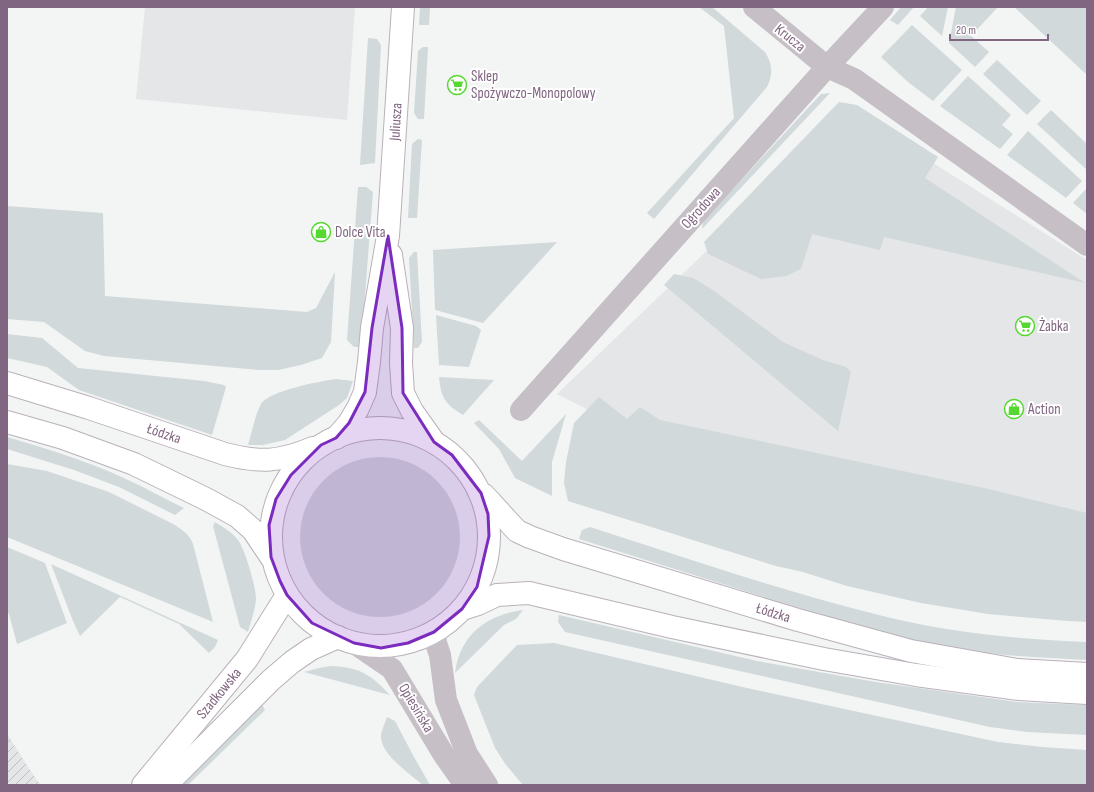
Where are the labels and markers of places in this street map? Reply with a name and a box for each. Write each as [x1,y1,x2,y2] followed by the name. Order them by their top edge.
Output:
[471,67,596,103] place label: Sklep Spożywczo-Monopolowy
[446,74,468,96] supermarket icon: Sklep Spożywczo-Monopolowy
[310,221,332,243] shop icon: Dolce Vita
[335,223,386,242] place label: Dolce Vita
[1014,315,1036,337] supermarket icon: Żabka
[1039,317,1069,336] place label: Żabka
[1003,398,1025,420] shop icon: Action
[1027,400,1061,419] place label: Action

